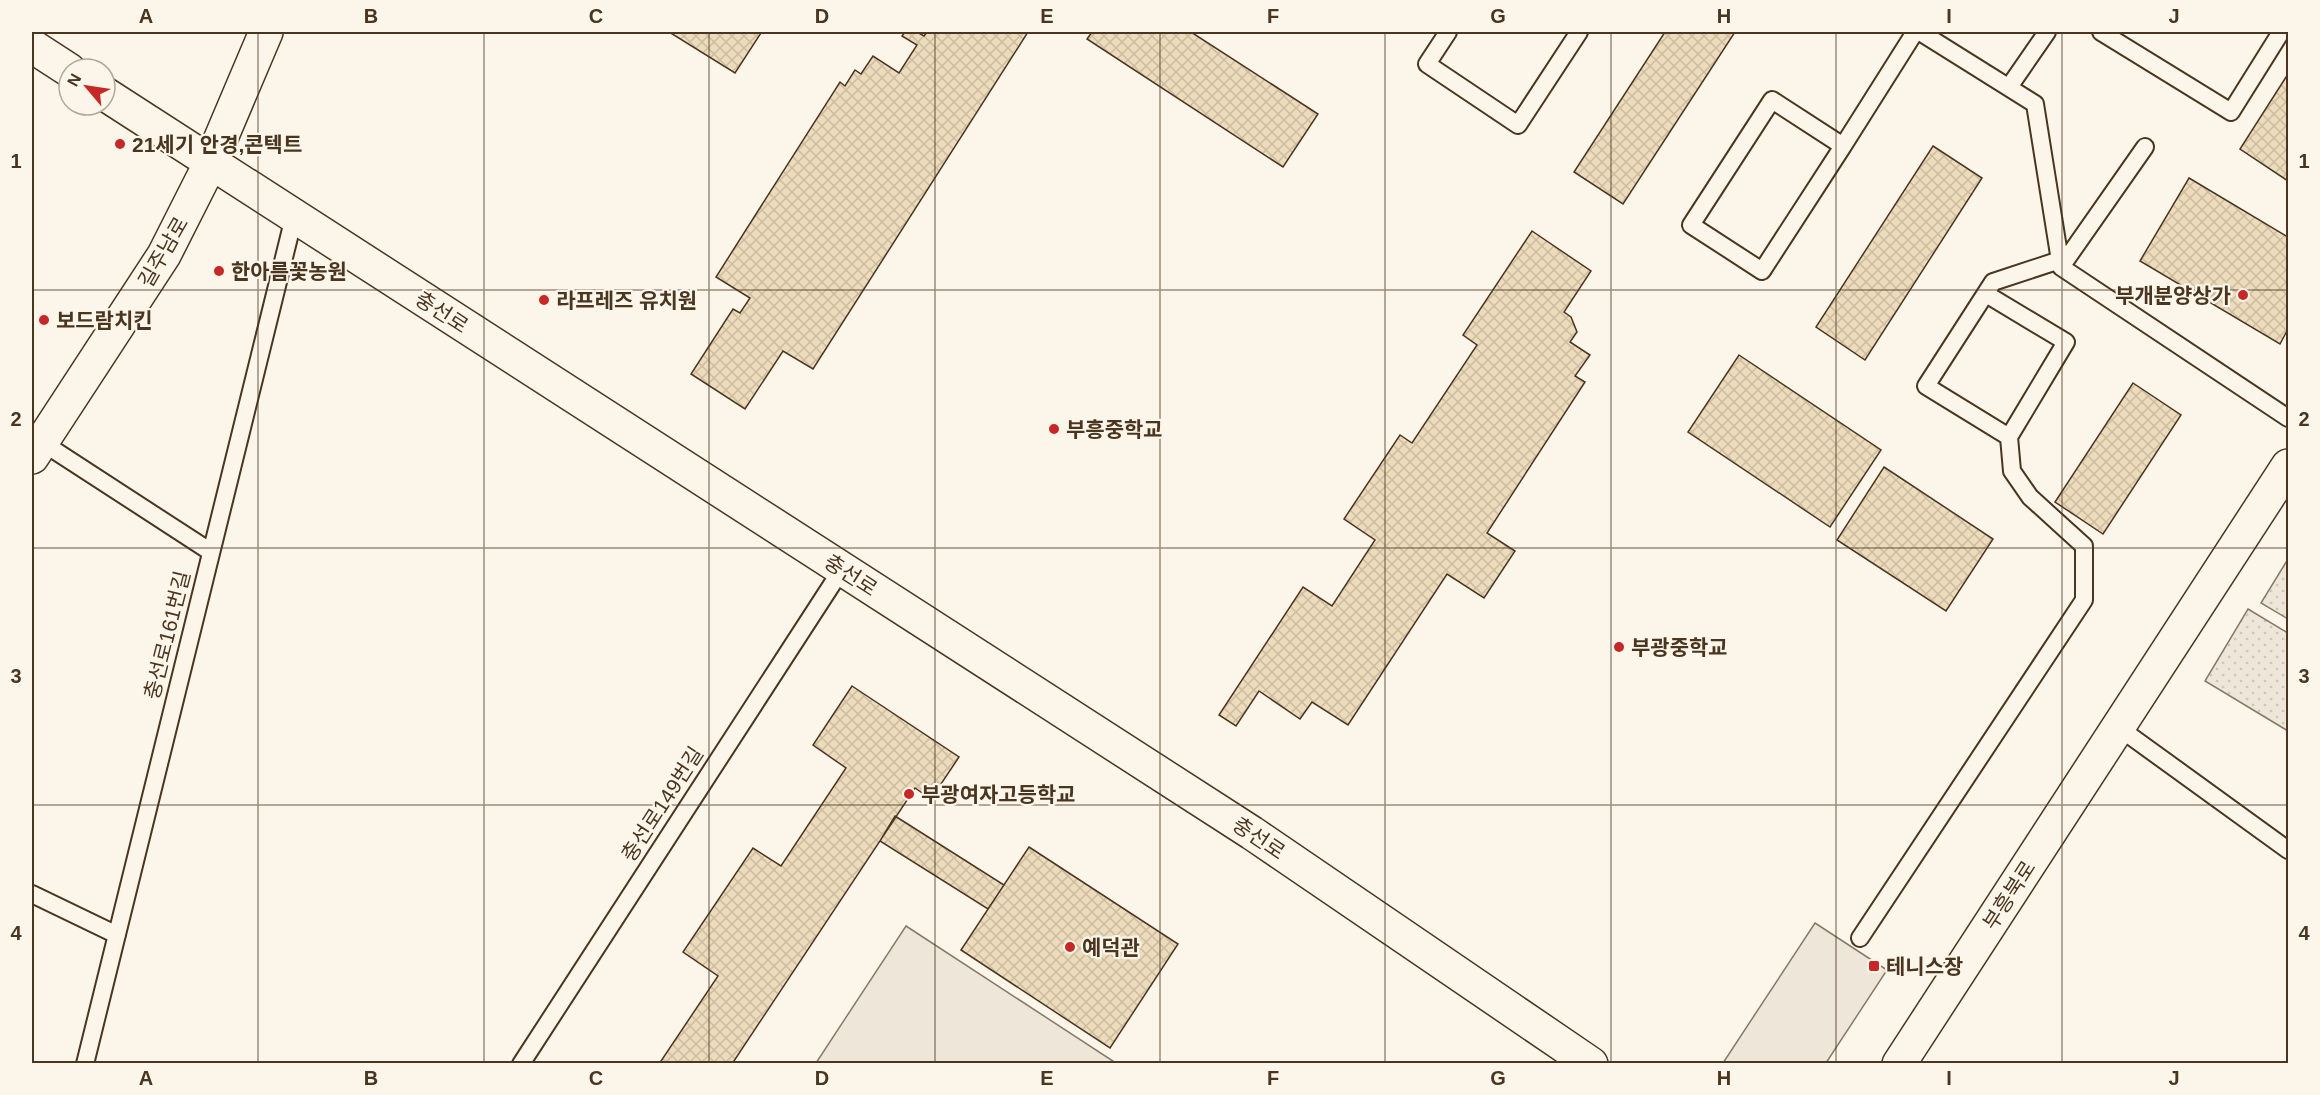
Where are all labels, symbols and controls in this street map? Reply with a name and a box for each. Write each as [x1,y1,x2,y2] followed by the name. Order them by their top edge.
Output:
[139,5,153,27] text: A
[364,5,378,27] text: B
[589,5,603,27] text: C
[815,5,829,27] text: D
[1040,5,1054,27] text: E
[1267,5,1279,27] text: F
[1490,5,1506,27] text: G
[1717,5,1731,27] text: H
[1946,5,1952,27] text: I
[2168,5,2180,27] text: J
[57,57,117,117] north arrow
[64,71,85,89] text: N
[132,133,302,156] place label: 21세기 안경,콘텍트
[113,137,127,151] marker: 21세기 안경,콘텍트
[10,150,22,172] text: 1
[2298,150,2310,172] text: 1
[134,213,192,291] street label: 길주남로
[231,260,347,283] place label: 한아름꽃농원
[212,264,226,278] marker: 한아름꽃농원
[2115,284,2231,307] place label: 부개분양상가
[411,287,473,337] street label: 충선로
[2236,288,2250,302] marker: 부개분양상가
[556,289,697,312] place label: 라프레즈 유치원
[537,293,551,307] marker: 라프레즈 유치원
[56,309,153,332] place label: 보드람치킨
[37,313,51,327] marker: 보드람치킨
[10,408,22,430] text: 2
[2298,408,2310,430] text: 2
[1066,418,1163,441] place label: 부흥중학교
[1047,422,1061,436] marker: 부흥중학교
[820,550,882,600] street label: 충선로
[140,568,194,702] street label: 충선로161번길
[1631,636,1728,659] place label: 부광중학교
[1612,640,1626,654] marker: 부광중학교
[10,665,22,687] text: 3
[2298,665,2310,687] text: 3
[617,743,707,865] street label: 충선로149번길
[921,783,1076,806] place label: 부광여자고등학교
[902,787,916,801] marker: 부광여자고등학교
[1229,812,1289,864] street label: 충선로
[1978,856,2040,934] street label: 부흥북로
[10,922,22,944] text: 4
[2298,922,2310,944] text: 4
[1082,936,1140,959] place label: 예덕관
[1063,940,1077,954] marker: 예덕관
[1886,955,1963,978] place label: 테니스장
[1867,959,1881,973] marker: 테니스장
[139,1067,153,1089] text: A
[364,1067,378,1089] text: B
[589,1067,603,1089] text: C
[815,1067,829,1089] text: D
[1040,1067,1054,1089] text: E
[1267,1067,1279,1089] text: F
[1490,1067,1506,1089] text: G
[1717,1067,1731,1089] text: H
[1946,1067,1952,1089] text: I
[2168,1067,2180,1089] text: J

